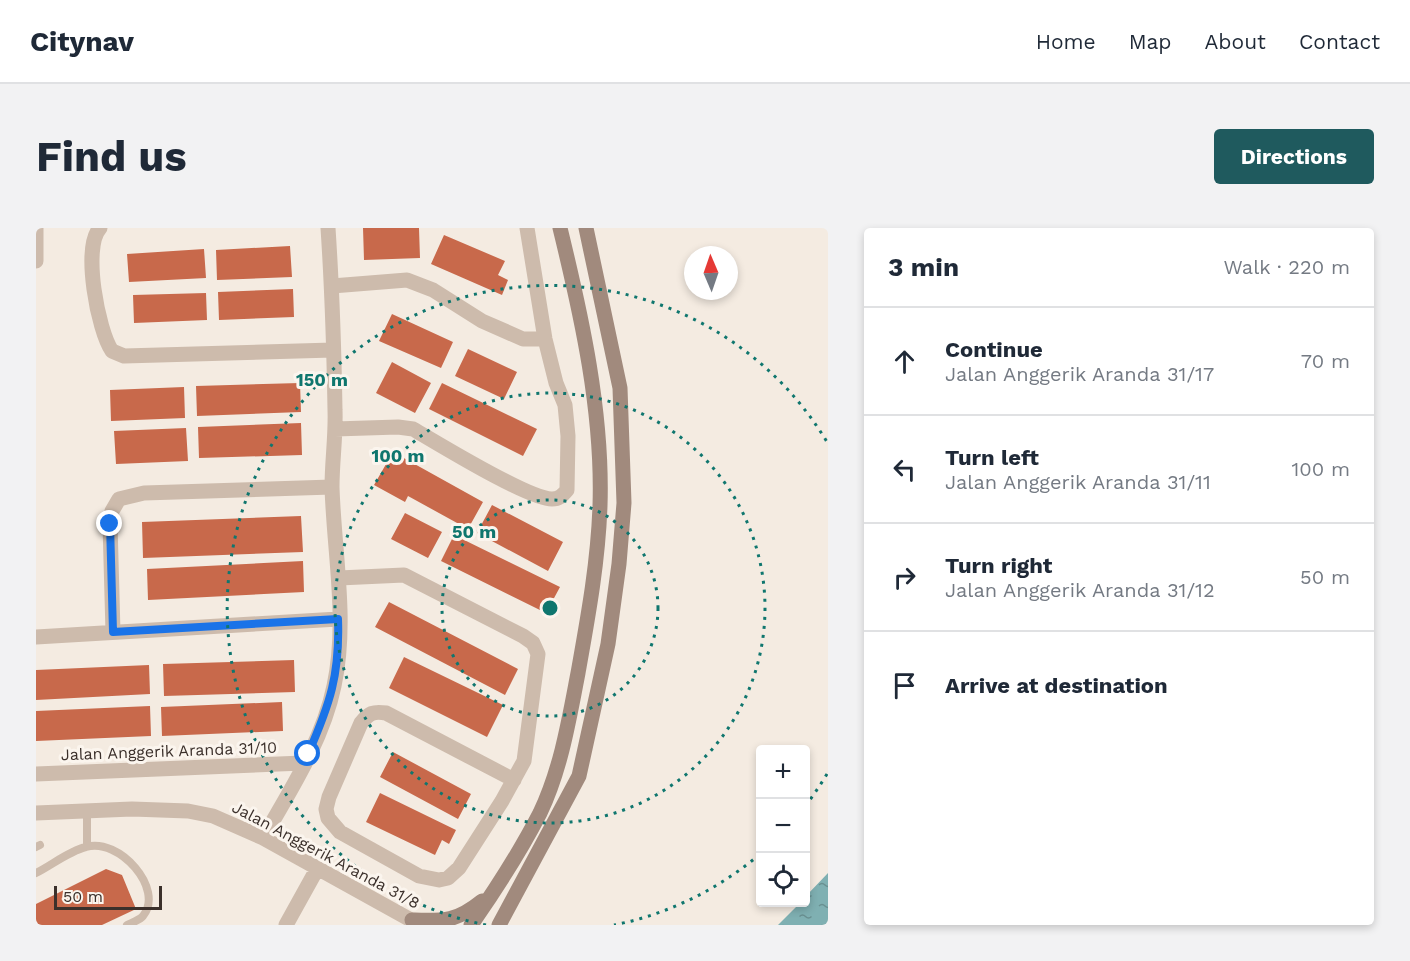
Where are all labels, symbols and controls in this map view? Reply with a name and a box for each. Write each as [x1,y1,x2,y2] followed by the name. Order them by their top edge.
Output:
[30,25,134,58] text: Citynav
[1036,29,1096,54] text: Home
[1129,29,1172,54] text: Map
[1205,29,1266,54] text: About
[1299,29,1380,54] text: Contact
[1214,129,1374,184] button: Directions
[36,132,187,181] text: Find us
[684,246,738,300] north arrow
[888,252,959,282] text: 3 min
[1223,255,1350,279] text: Walk · 220 m
[945,337,1043,362] text: Continue
[888,345,921,378] icon: ahead
[1301,349,1350,373] text: 70 m
[945,362,1214,386] text: Jalan Anggerik Aranda 31/17
[296,369,348,390] text: 150 m
[371,445,425,466] text: 100 m
[945,445,1039,470] text: Turn left
[888,453,921,486] icon: left
[1291,457,1350,481] text: 100 m
[945,470,1211,494] text: Jalan Anggerik Aranda 31/11
[96,510,122,536] route end
[452,521,496,542] text: 50 m
[945,553,1052,578] text: Turn right
[888,561,921,594] icon: right
[1300,565,1350,589] text: 50 m
[945,578,1215,602] text: Jalan Anggerik Aranda 31/12
[540,598,560,618] centre of rings
[888,669,921,702] icon: arrive
[945,673,1168,698] text: Arrive at destination
[61,738,277,764] street label: Jalan Anggerik Aranda 31/10
[294,740,320,766] route start
[756,745,810,907] map controls
[756,745,810,799] button: +
[229,797,423,913] street label: Jalan Anggerik Aranda 31/8
[756,799,810,853] button: −
[756,853,810,907] button: locate
[54,883,162,910] scale bar
[63,887,103,906] text: 50 m

